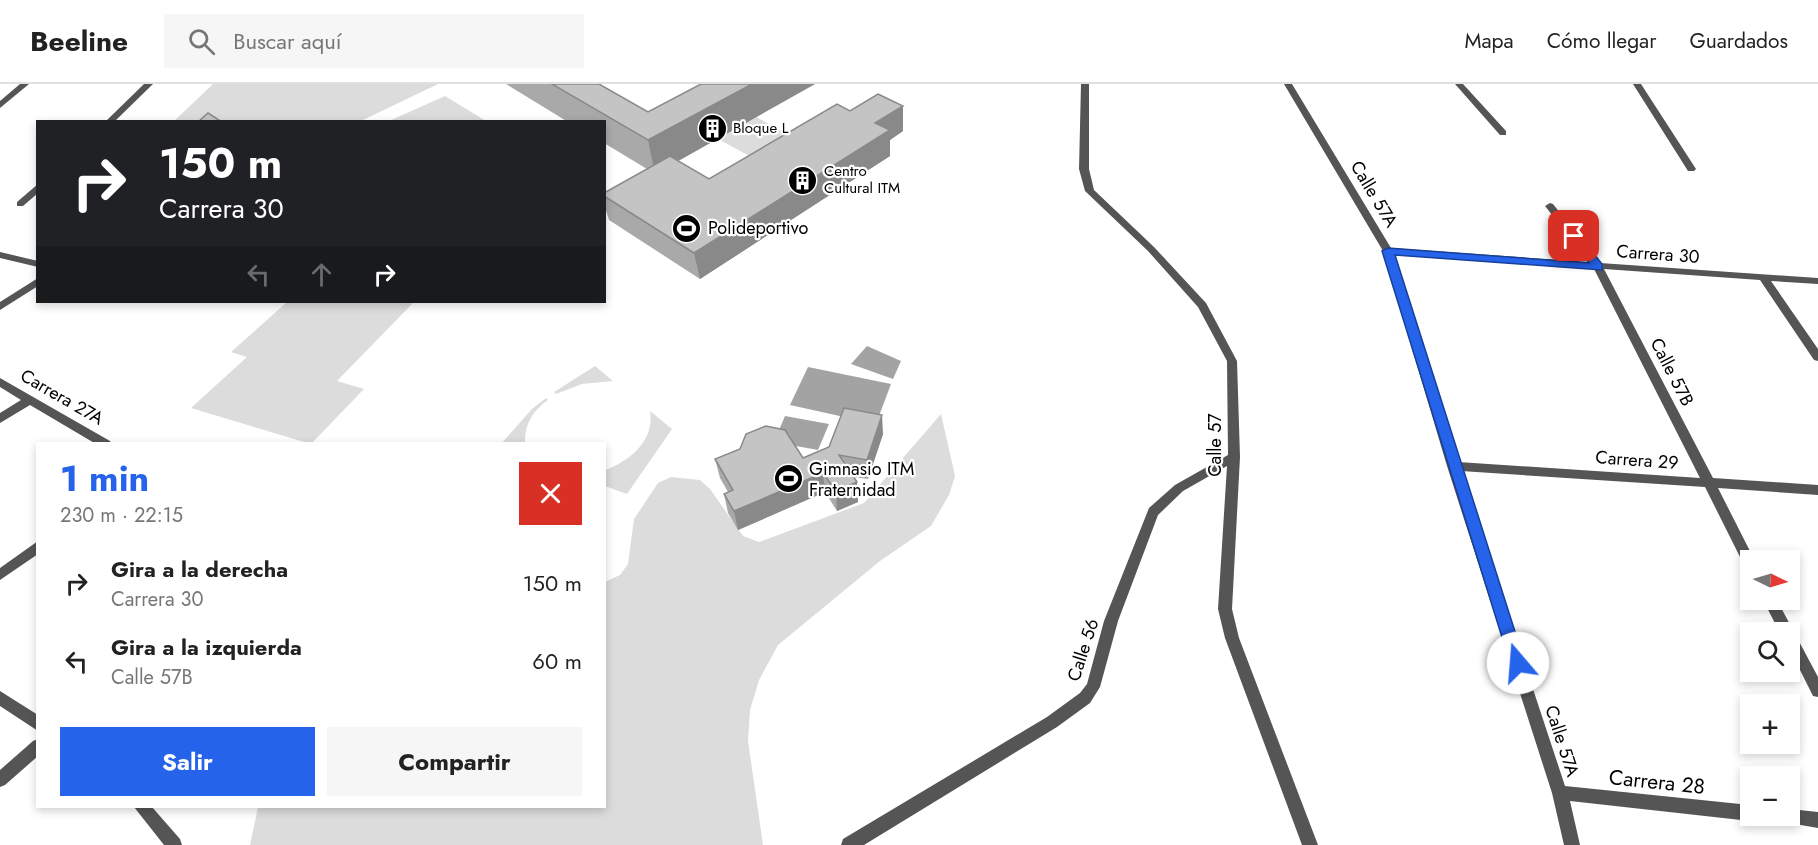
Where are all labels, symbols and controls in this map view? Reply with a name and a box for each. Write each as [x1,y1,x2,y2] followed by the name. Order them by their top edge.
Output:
[164,14,584,68] search box
[30,21,128,62] text: Beeline
[185,25,218,58] icon: search
[233,25,341,57] text: Buscar aquí
[1464,26,1514,56] text: Mapa
[1547,26,1656,56] text: Cómo llegar
[1689,26,1788,56] text: Guardados
[696,112,728,144] building icon: Bloque L
[733,117,789,139] place label: Bloque L
[159,133,282,194] text: 150 m
[60,144,138,222] icon: right
[1344,156,1404,232] street label: Calle 57A
[824,160,900,199] place label: Centro Cultural ITM
[787,164,819,196] building icon: Centro Cultural ITM
[159,189,284,228] text: Carrera 30
[1548,210,1599,261] pin
[671,212,703,244] sports icon: Polideportivo
[708,215,808,241] place label: Polideportivo
[1557,219,1590,252] icon: arrive
[1616,238,1701,270] street label: Carrera 30
[242,258,275,291] icon: left
[305,258,338,291] icon: ahead
[368,258,401,291] icon: right
[1644,333,1700,411] street label: Calle 57B
[16,363,109,431] street label: Carrera 27A
[1202,413,1228,477] street label: Calle 57
[1595,444,1679,476] street label: Carrera 29
[60,452,149,504] text: 1 min
[809,456,914,503] place label: Gimnasio ITM Fraternidad
[519,462,582,525] button: close
[772,463,804,495] sports icon: Gimnasio ITM Fraternidad
[60,501,183,530] text: 230 m · 22:15
[1740,550,1800,610] north arrow
[1740,550,1800,826] map controls
[111,553,288,585] text: Gira a la derecha
[60,567,93,600] icon: right
[523,567,582,599] text: 150 m
[111,585,203,614] text: Carrera 30
[1061,615,1105,685] street label: Calle 56
[1740,622,1800,682] button: search
[111,631,302,663] text: Gira a la izquierda
[1486,631,1550,695] position arrow
[60,645,93,678] icon: left
[532,645,582,677] text: 60 m
[111,663,193,692] text: Calle 57B
[1740,694,1800,754] button: +
[1538,702,1586,780] street label: Calle 57A
[60,727,315,796] button: Salir
[327,727,582,796] button: Compartir
[1607,762,1707,802] street label: Carrera 28
[1740,766,1800,826] button: −

